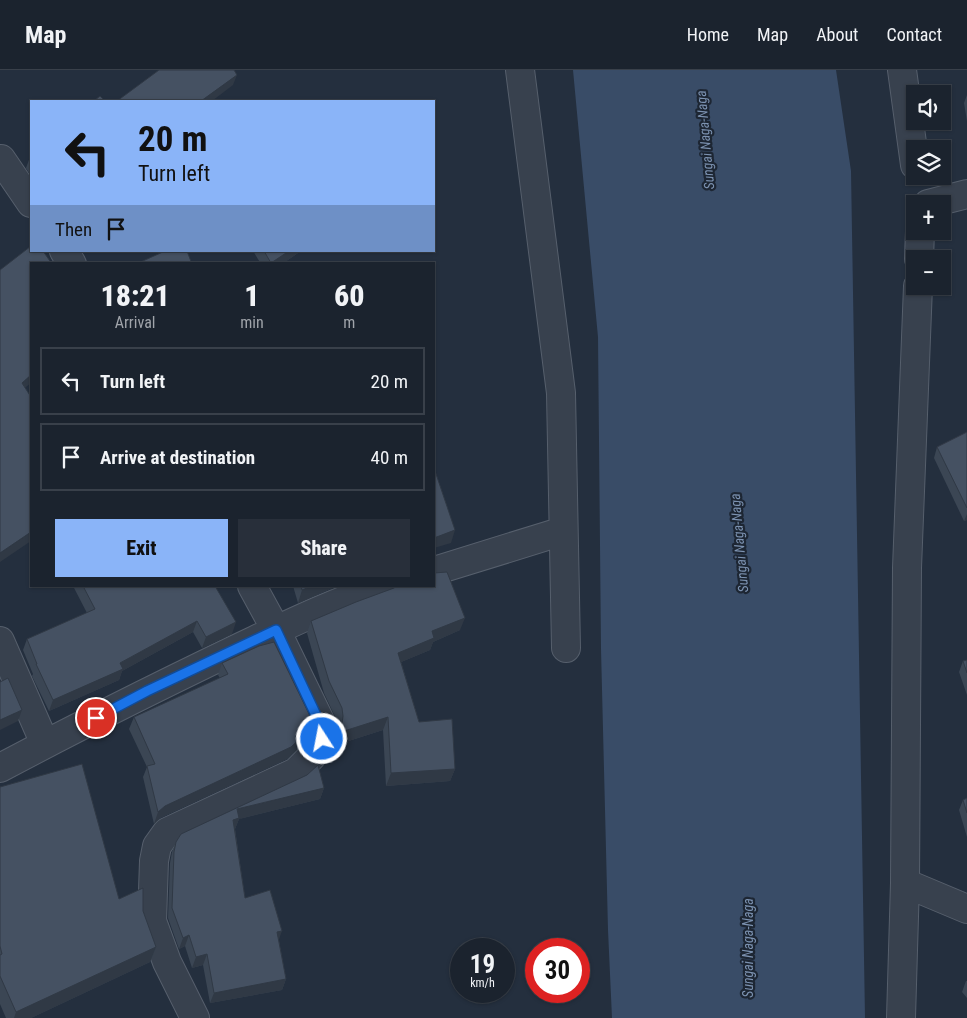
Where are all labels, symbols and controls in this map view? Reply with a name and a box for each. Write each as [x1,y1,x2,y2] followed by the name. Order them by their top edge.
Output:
[25,21,66,49] text: Map
[687,24,729,45] text: Home
[757,24,788,45] text: Map
[816,24,858,45] text: About
[886,24,942,45] text: Contact
[906,85,951,295] map controls
[906,85,951,130] button: sound
[693,90,717,190] water label: Sungai Naga-Naga
[138,119,207,160] text: 20 m
[55,120,120,185] icon: left
[906,140,951,185] button: layers
[138,161,210,186] text: Turn left
[906,195,951,240] button: +
[102,215,130,243] icon: arrive
[55,218,92,241] text: Then
[906,250,951,295] button: −
[100,278,170,313] text: 18:21
[244,278,260,313] text: 1
[334,278,365,313] text: 60
[115,313,155,332] text: Arrival
[240,313,264,332] text: min
[343,313,355,332] text: m
[57,367,85,395] icon: left
[100,370,165,393] text: Turn left
[371,370,408,393] text: 20 m
[57,443,85,471] icon: arrive
[100,446,255,469] text: Arrive at destination
[371,446,408,469] text: 40 m
[727,493,751,593] water label: Sungai Naga-Naga
[55,519,228,577] button: Exit
[238,519,410,577] button: Share
[75,697,117,739] pin
[82,704,110,732] icon: arrive
[295,712,347,764] position arrow
[740,898,756,998] water label: Sungai Naga-Naga
[525,938,590,1003] speed limit sign: 30
[470,950,495,979] text: 19
[470,976,495,990] text: km/h

